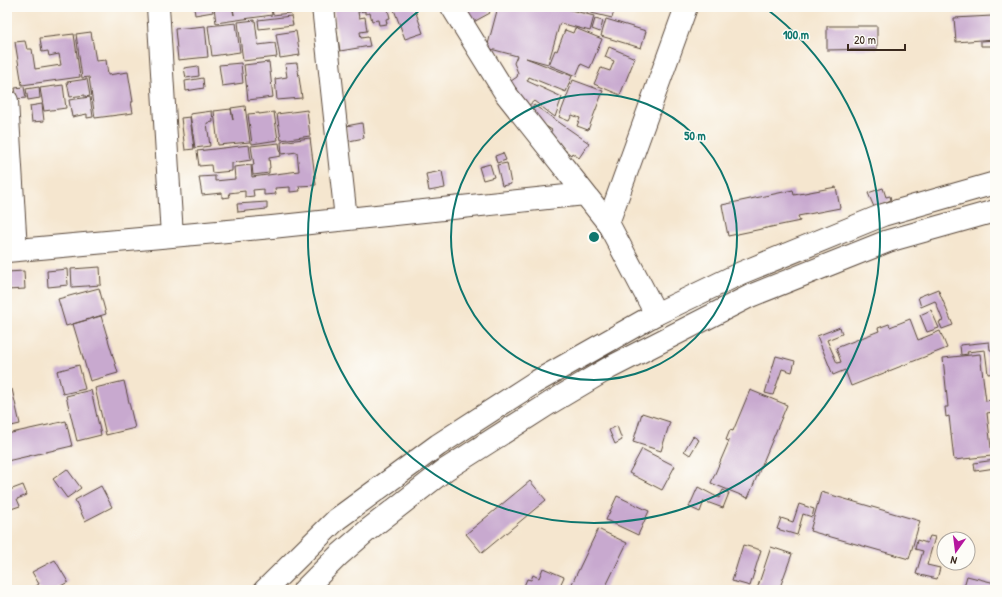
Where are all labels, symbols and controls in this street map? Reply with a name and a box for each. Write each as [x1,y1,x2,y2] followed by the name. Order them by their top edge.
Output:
[783,26,809,43] text: 100 m
[848,26,905,52] scale bar
[854,31,876,48] text: 20 m
[684,127,706,144] text: 50 m
[587,230,601,244] centre of rings
[936,531,976,571] north arrow
[949,553,958,568] text: N

